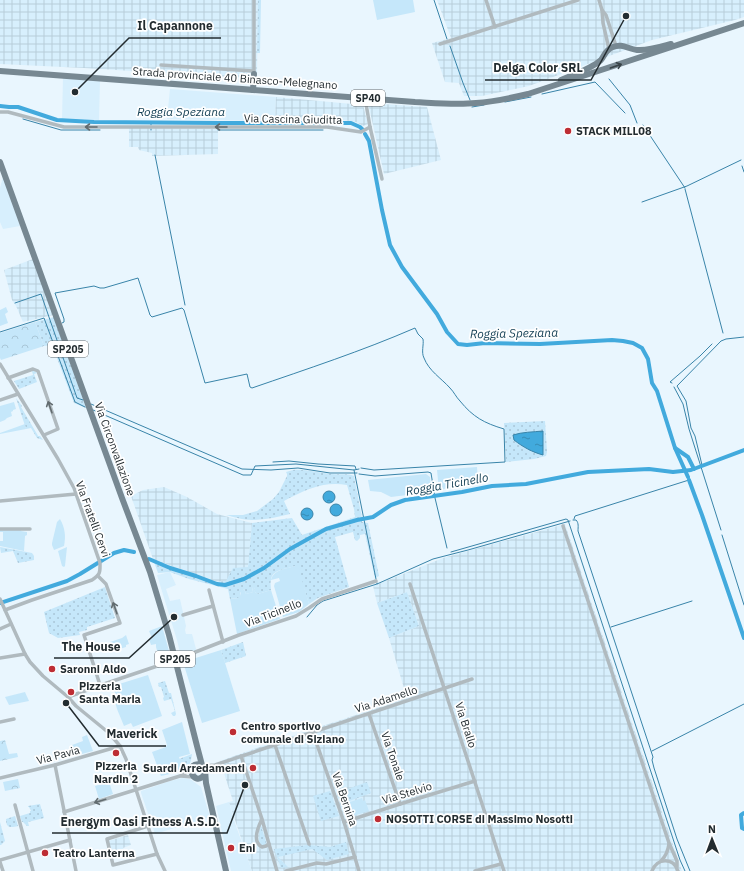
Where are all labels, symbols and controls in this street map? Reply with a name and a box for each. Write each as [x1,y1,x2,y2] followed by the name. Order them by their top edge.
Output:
[129,14,221,38] callout: Il Capannone
[137,18,213,33] text: Il Capannone
[485,56,591,80] callout: Delga Color SRL
[493,60,583,75] text: Delga Color SRL
[610,61,622,69] one-way arrow
[132,64,338,92] street label: Strada provinciale 40 Binasco-Melegnano
[351,90,385,106] road number: SP40
[137,104,225,119] water label: Roggia Speziana
[244,111,342,127] street label: Via Cascina Giuditta
[85,123,98,131] one-way arrow
[215,123,228,131] one-way arrow
[576,124,652,138] place label: STACK MILL08
[563,126,573,136] marker: STACK MILL08
[470,325,558,341] water label: Roggia Speziana
[48,341,88,357] road number: SP205
[46,400,53,413] one-way arrow
[92,400,138,498] street label: Via Circonvallazione
[405,469,490,499] water label: Roggia Ticinello
[73,479,113,559] street label: Via Fratelli Cervi
[243,596,303,630] street label: Via Ticinello
[110,602,118,614] one-way arrow
[54,634,129,658] callout: The House
[61,639,121,654] text: The House
[155,651,195,667] road number: SP205
[60,662,126,676] place label: Saronni Aldo
[47,664,57,674] marker: Saronni Aldo
[79,679,141,706] place label: Pizzeria Santa Maria
[353,682,419,716] street label: Via Adamello
[66,687,76,697] marker: Pizzeria Santa Maria
[452,700,480,750] street label: Via Brallo
[241,719,344,746] place label: Centro sportivo comunale di Siziano
[99,722,166,746] callout: Maverick
[106,726,158,741] text: Maverick
[228,727,238,737] marker: Centro sportivo comunale di Siziano
[378,730,408,782] street label: Via Tonale
[35,742,81,767] street label: Via Pavia
[111,748,121,758] marker: Pizzeria Nardin 2
[94,759,138,786] place label: Pizzeria Nardin 2
[143,761,245,775] place label: Suardi Arredamenti
[248,763,258,773] marker: Suardi Arredamenti
[329,770,361,828] street label: Via Bernina
[380,779,434,807] street label: Via Stelvio
[94,798,107,805] one-way arrow
[52,809,227,833] callout: Energym Oasi Fitness A.S.D.
[386,812,573,826] place label: NOSOTTI CORSE di Massimo Nosotti
[60,814,220,829] text: Energym Oasi Fitness A.S.D.
[373,814,383,824] marker: NOSOTTI CORSE di Massimo Nosotti
[692,819,732,859] north arrow
[708,822,716,836] text: N
[239,841,255,855] place label: Eni
[226,843,236,853] marker: Eni
[53,846,135,860] place label: Teatro Lanterna
[40,848,50,858] marker: Teatro Lanterna

